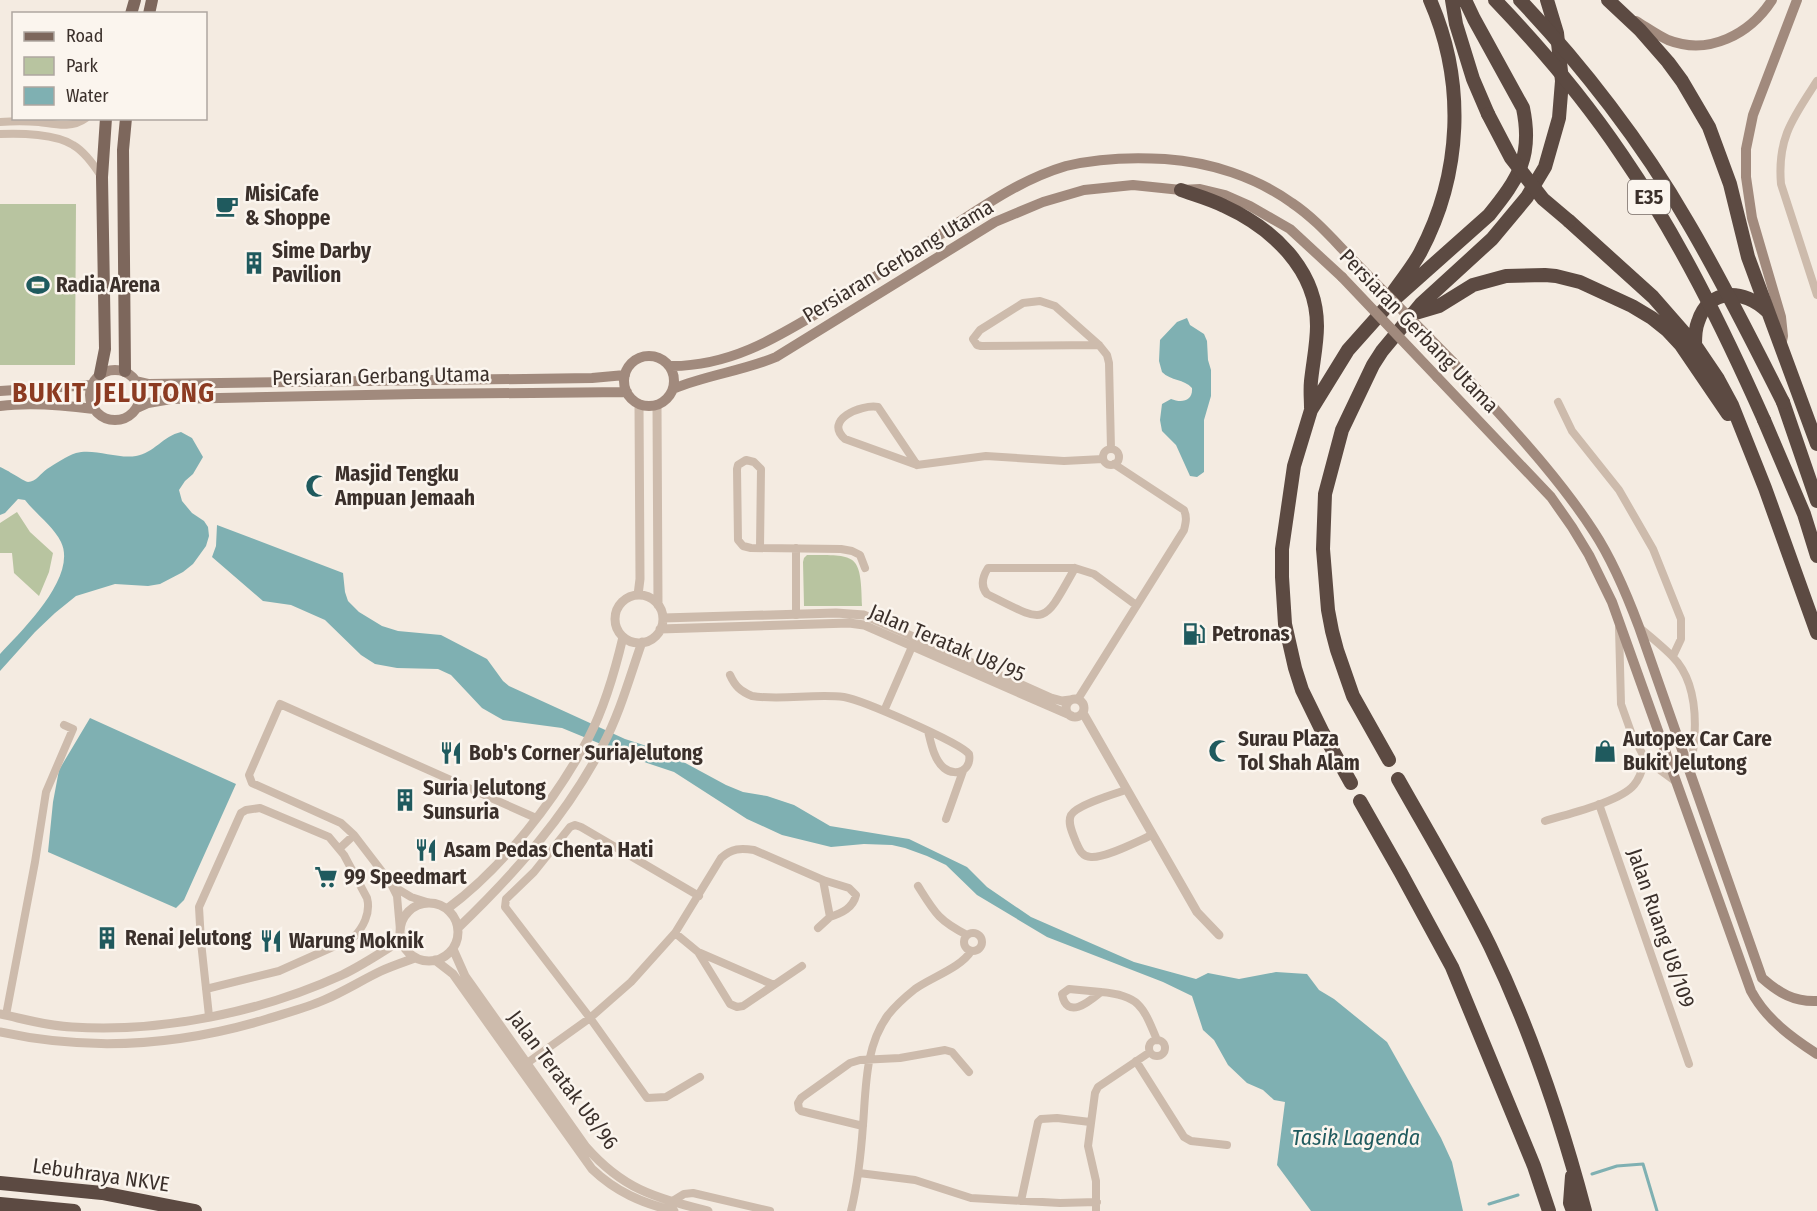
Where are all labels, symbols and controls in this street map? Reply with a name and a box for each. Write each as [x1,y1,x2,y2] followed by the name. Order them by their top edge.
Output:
[12,12,207,120] legend
[66,25,103,47] text: Road
[66,55,99,77] text: Park
[66,85,109,107] text: Water
[1628,180,1670,214] road number: E35
[245,181,331,231] place label: MisiCafe & Shoppe
[214,193,240,219] cafe icon: MisiCafe & Shoppe
[798,194,998,328] street label: Persiaran Gerbang Utama
[272,238,372,288] place label: Sime Darby Pavilion
[1334,244,1504,418] street label: Persiaran Gerbang Utama
[241,250,267,276] building icon: Sime Darby Pavilion
[25,272,51,298] sports icon: Radia Arena
[56,272,160,298] place label: Radia Arena
[272,361,490,391] street label: Persiaran Gerbang Utama
[12,377,216,409] district label: BUKIT JELUTONG
[334,461,475,511] place label: Masjid Tengku Ampuan Jemaah
[304,473,330,499] mosque icon: Masjid Tengku Ampuan Jemaah
[865,598,1029,688] street label: Jalan Teratak U8/95
[1181,621,1207,647] fuel station icon: Petronas
[1212,621,1290,647] place label: Petronas
[1238,726,1360,776] place label: Surau Plaza Tol Shah Alam
[1622,726,1772,776] place label: Autopex Car Care Bukit Jelutong
[1207,738,1233,764] mosque icon: Surau Plaza Tol Shah Alam
[1592,738,1618,764] shop icon: Autopex Car Care Bukit Jelutong
[438,740,464,766] restaurant icon: Bob's Corner SuriaJelutong
[469,740,703,766] place label: Bob's Corner SuriaJelutong
[423,775,546,825] place label: Suria Jelutong Sunsuria
[392,787,418,813] building icon: Suria Jelutong Sunsuria
[413,837,439,863] restaurant icon: Asam Pedas Chenta Hati
[443,837,653,863] place label: Asam Pedas Chenta Hati
[1622,845,1700,1011] street label: Jalan Ruang U8/109
[313,864,339,890] supermarket icon: 99 Speedmart
[344,864,467,890] place label: 99 Speedmart
[94,925,120,951] building icon: Renai Jelutong
[125,925,252,951] place label: Renai Jelutong
[258,928,284,954] restaurant icon: Warung Moknik
[289,928,424,954] place label: Warung Moknik
[502,1005,624,1155] street label: Jalan Teratak U8/96
[1292,1124,1420,1151] water label: Tasik Lagenda
[31,1153,171,1197] street label: Lebuhraya NKVE

